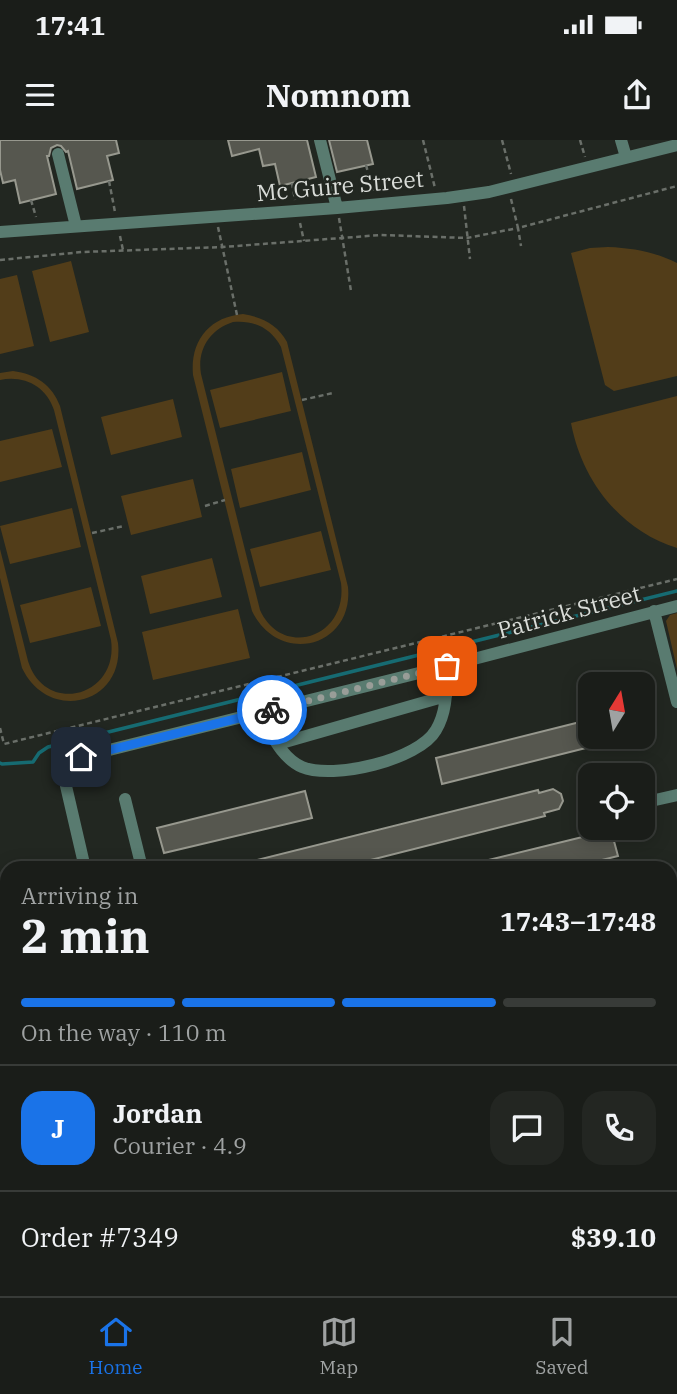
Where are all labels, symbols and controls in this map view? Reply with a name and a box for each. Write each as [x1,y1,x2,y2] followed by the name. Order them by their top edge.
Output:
[35,8,105,42] text: 17:41
[266,74,411,116] text: Nomnom
[21,76,59,114] icon: menu
[618,76,656,114] icon: share
[255,163,425,207] street label: Mc Guire Street
[494,578,644,645] street label: Patrick Street
[417,636,477,696] pin
[428,647,466,685] icon: bag
[578,672,654,749] north arrow
[578,672,655,840] map controls
[237,675,307,745] courier
[253,691,291,729] icon: bike
[51,727,111,787] pin
[62,738,100,776] icon: home
[578,763,655,840] button: locate
[21,880,138,910] text: Arriving in
[500,904,656,938] text: 17:43–17:48
[21,906,150,966] text: 2 min
[21,1017,227,1047] text: On the way · 110 m
[490,1091,564,1165] button: chat
[582,1091,656,1165] button: phone
[113,1096,203,1130] text: Jordan
[51,1111,65,1145] text: J
[113,1130,247,1160] text: Courier · 4.9
[21,1220,179,1254] text: Order #7349
[571,1220,656,1254] text: $39.10
[89,1313,143,1379] tab: Home
[320,1313,358,1379] tab: Map
[535,1313,588,1379] tab: Saved

